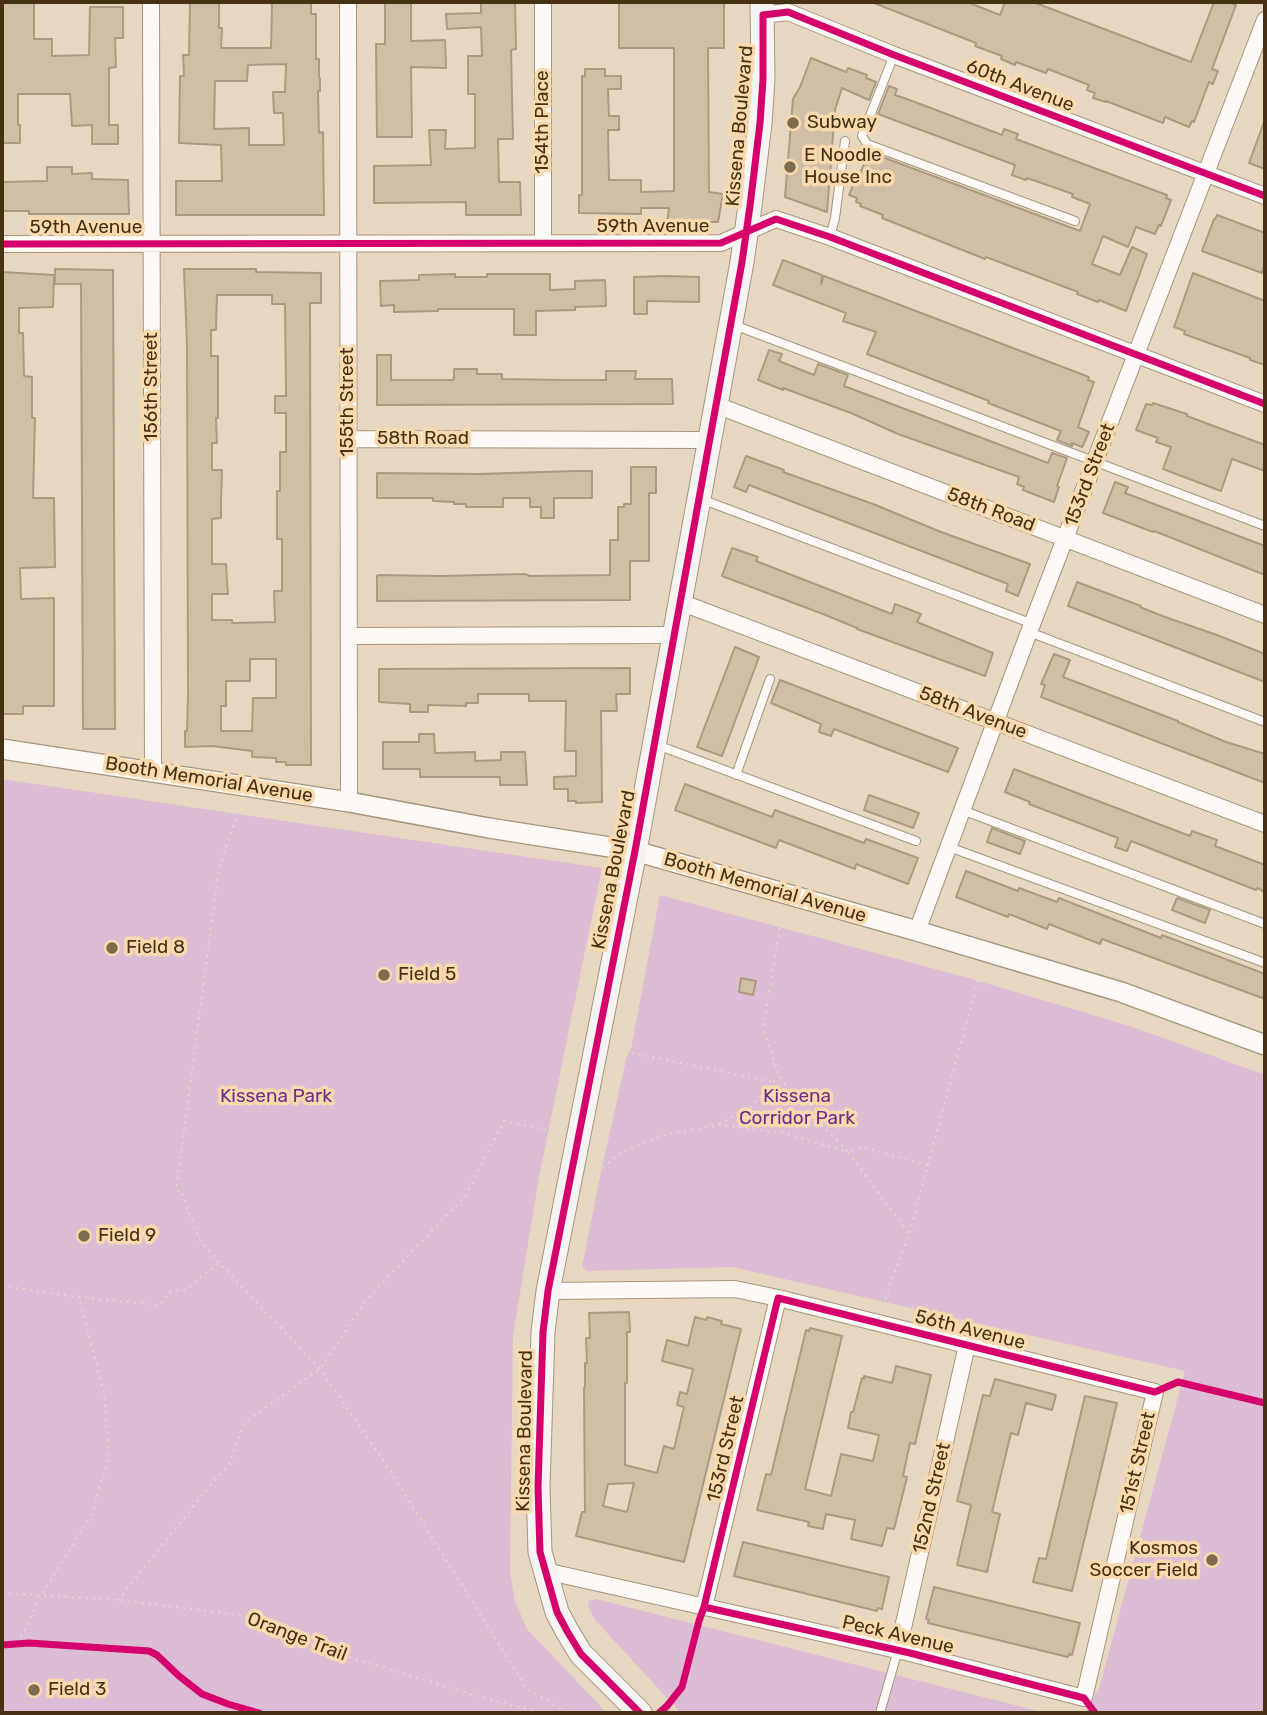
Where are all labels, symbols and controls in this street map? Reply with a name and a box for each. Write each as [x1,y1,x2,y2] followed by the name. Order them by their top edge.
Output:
[722,45,758,207] street label: Kissena Boulevard
[963,55,1077,117] street label: 60th Avenue
[532,70,554,174] street label: 154th Place
[807,112,877,134] place label: Subway
[785,115,801,131] marker: Subway
[804,145,892,189] place label: E Noodle House Inc
[782,159,798,175] marker: E Noodle House Inc
[597,216,709,238] street label: 59th Avenue
[30,217,142,239] street label: 59th Avenue
[141,332,163,442] street label: 156th Street
[337,347,359,457] street label: 155th Street
[1060,420,1120,530] street label: 153rd Street
[377,428,469,450] street label: 58th Road
[944,483,1038,537] street label: 58th Road
[916,682,1030,744] street label: 58th Avenue
[104,752,314,808] street label: Booth Memorial Avenue
[587,789,641,951] street label: Kissena Boulevard
[661,848,869,928] street label: Booth Memorial Avenue
[126,937,185,959] place label: Field 8
[104,940,120,956] marker: Field 8
[398,964,456,986] place label: Field 5
[376,967,392,983] marker: Field 5
[220,1086,332,1108] park label: Kissena Park
[739,1086,855,1130] park label: Kissena Corridor Park
[98,1225,156,1247] place label: Field 9
[76,1228,92,1244] marker: Field 9
[912,1305,1028,1355] street label: 56th Avenue
[512,1350,538,1512] street label: Kissena Boulevard
[703,1393,749,1505] street label: 153rd Street
[1115,1410,1161,1516] street label: 151st Street
[908,1440,956,1556] street label: 152nd Street
[1090,1538,1198,1582] place label: Kosmos Soccer Field
[1204,1552,1220,1568] marker: Kosmos Soccer Field
[244,1608,350,1666] street label: Orange Trail
[840,1611,956,1659] street label: Peck Avenue
[48,1679,106,1701] place label: Field 3
[26,1682,42,1698] marker: Field 3

